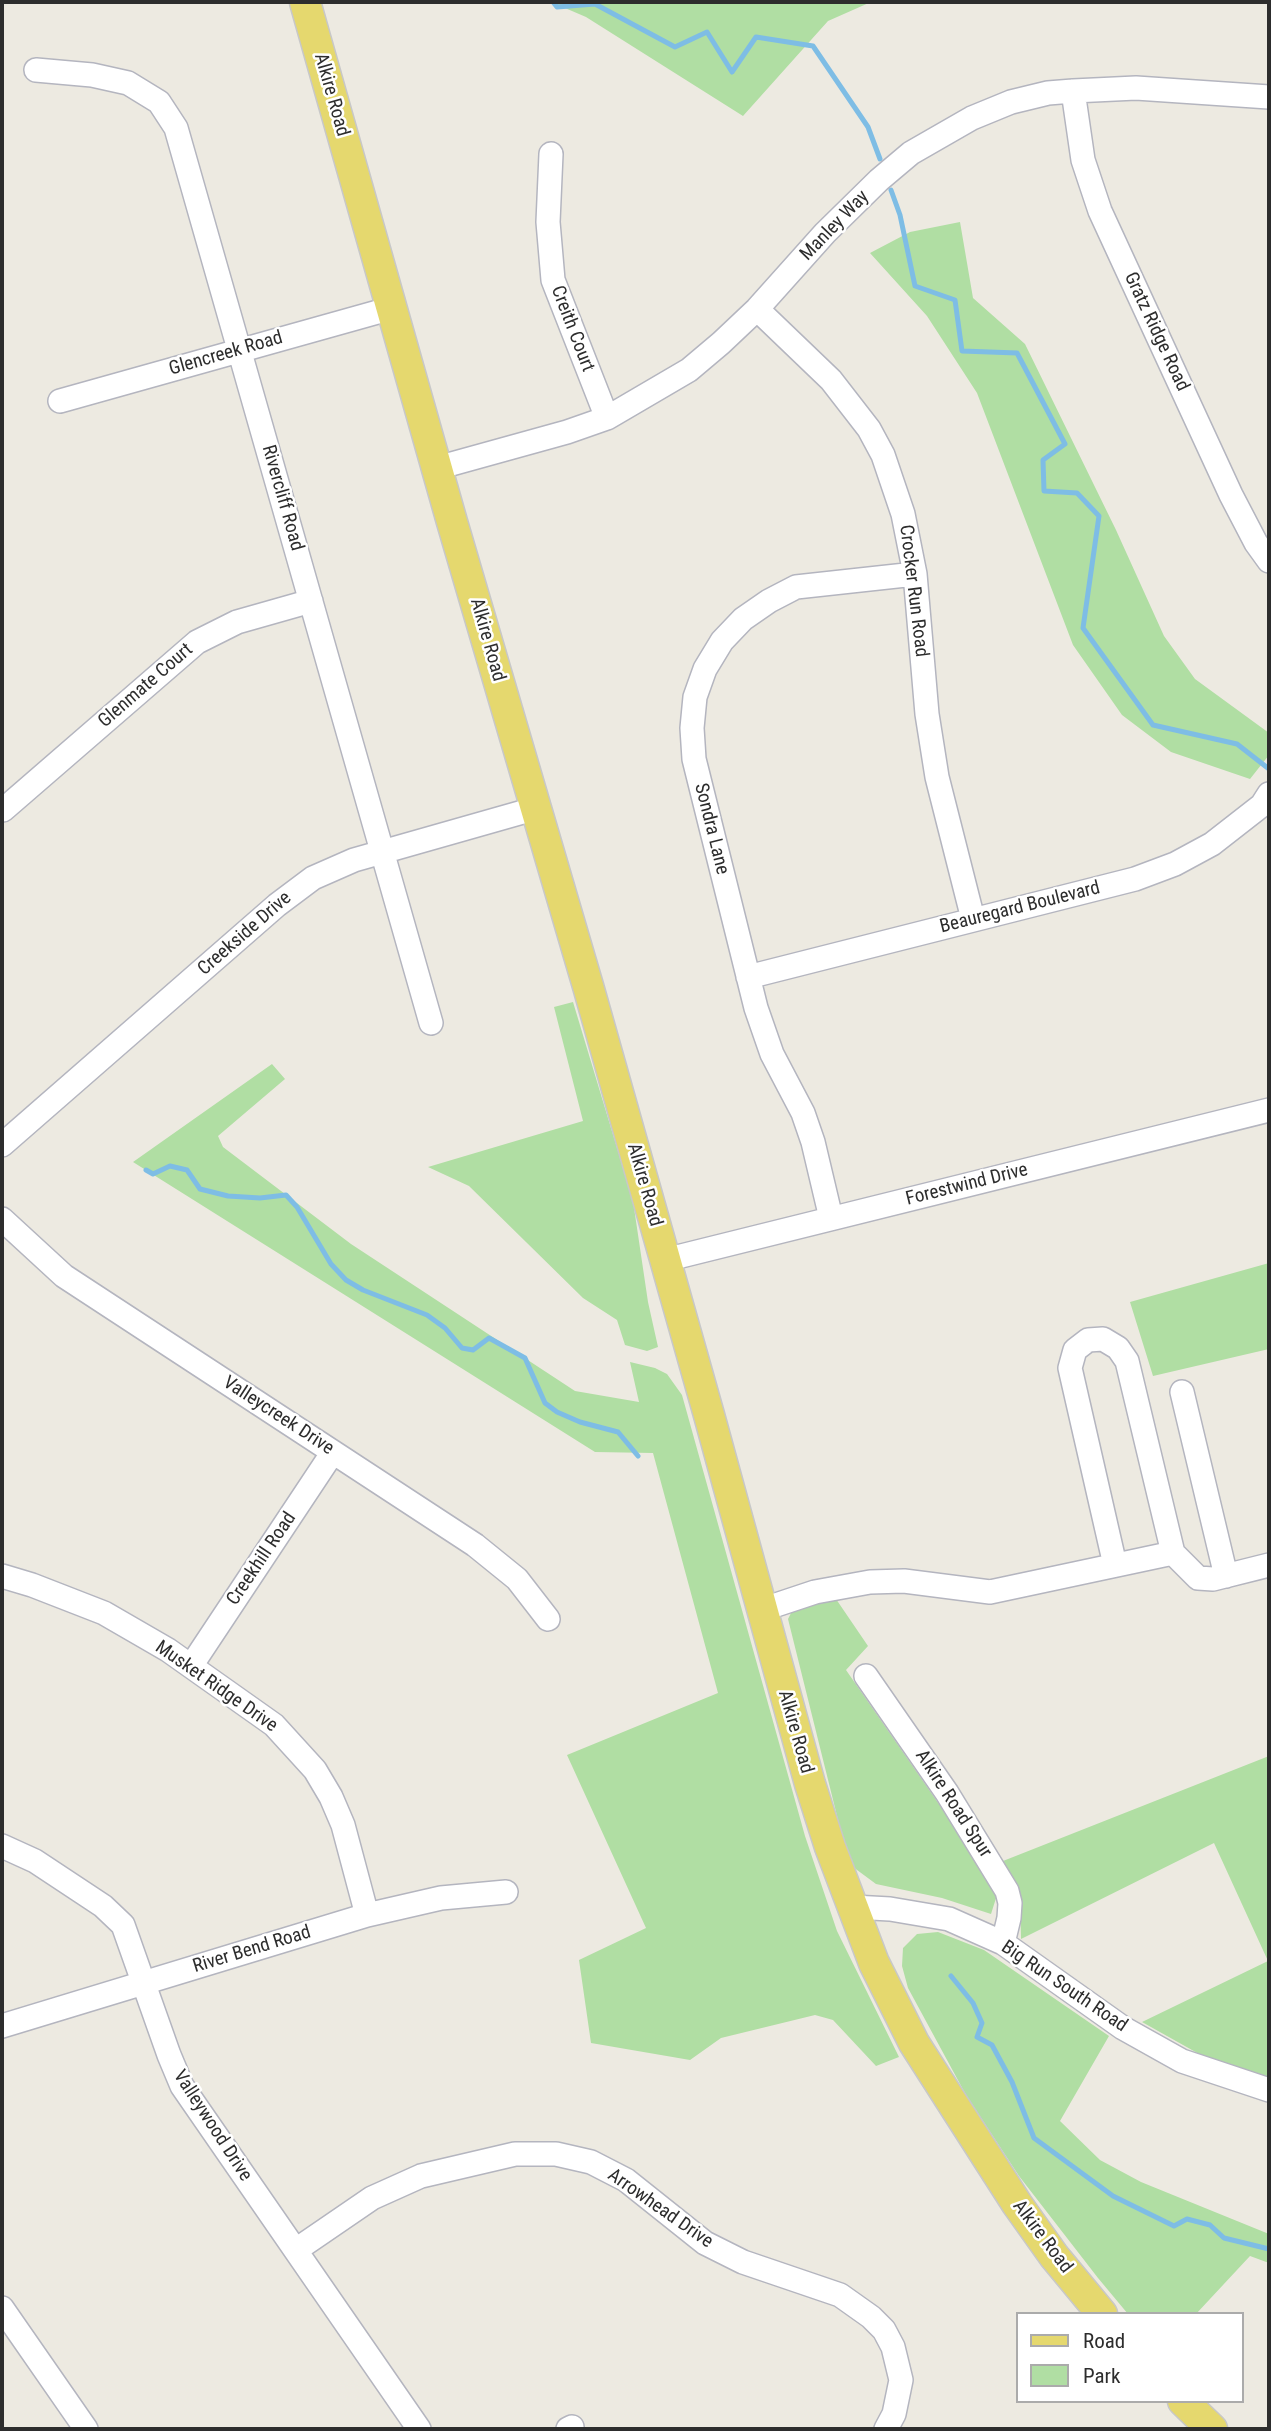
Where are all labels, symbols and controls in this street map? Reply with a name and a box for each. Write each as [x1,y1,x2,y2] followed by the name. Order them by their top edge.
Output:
[308,51,354,139] street label: Alkire Road
[796,186,874,266] street label: Manley Way
[1118,269,1194,395] street label: Gratz Ridge Road
[545,283,599,375] street label: Creith Court
[167,327,285,381] street label: Glencreek Road
[256,442,308,554] street label: Rivercliff Road
[894,524,932,658] street label: Crocker Run Road
[464,596,510,684] street label: Alkire Road
[94,639,198,733] street label: Glenmate Court
[689,781,733,877] street label: Sondra Lane
[938,877,1102,939] street label: Beauregard Boulevard
[194,887,296,981] street label: Creekside Drive
[621,1141,667,1229] street label: Alkire Road
[904,1159,1030,1211] street label: Forestwind Drive
[218,1372,338,1460] street label: Valleycreek Drive
[222,1508,302,1610] street label: Creekhill Road
[151,1636,281,1738] street label: Musket Ridge Drive
[772,1688,818,1776] street label: Alkire Road
[910,1746,996,1862] street label: Alkire Road Spur
[190,1921,314,1979] street label: River Bend Road
[997,1936,1131,2038] street label: Big Run South Road
[168,2066,256,2186] street label: Valleywood Drive
[603,2164,717,2254] street label: Arrowhead Drive
[1007,2196,1077,2278] street label: Alkire Road
[1016,2312,1243,2403] legend
[1083,2329,1125,2353] text: Road
[1083,2364,1120,2388] text: Park

